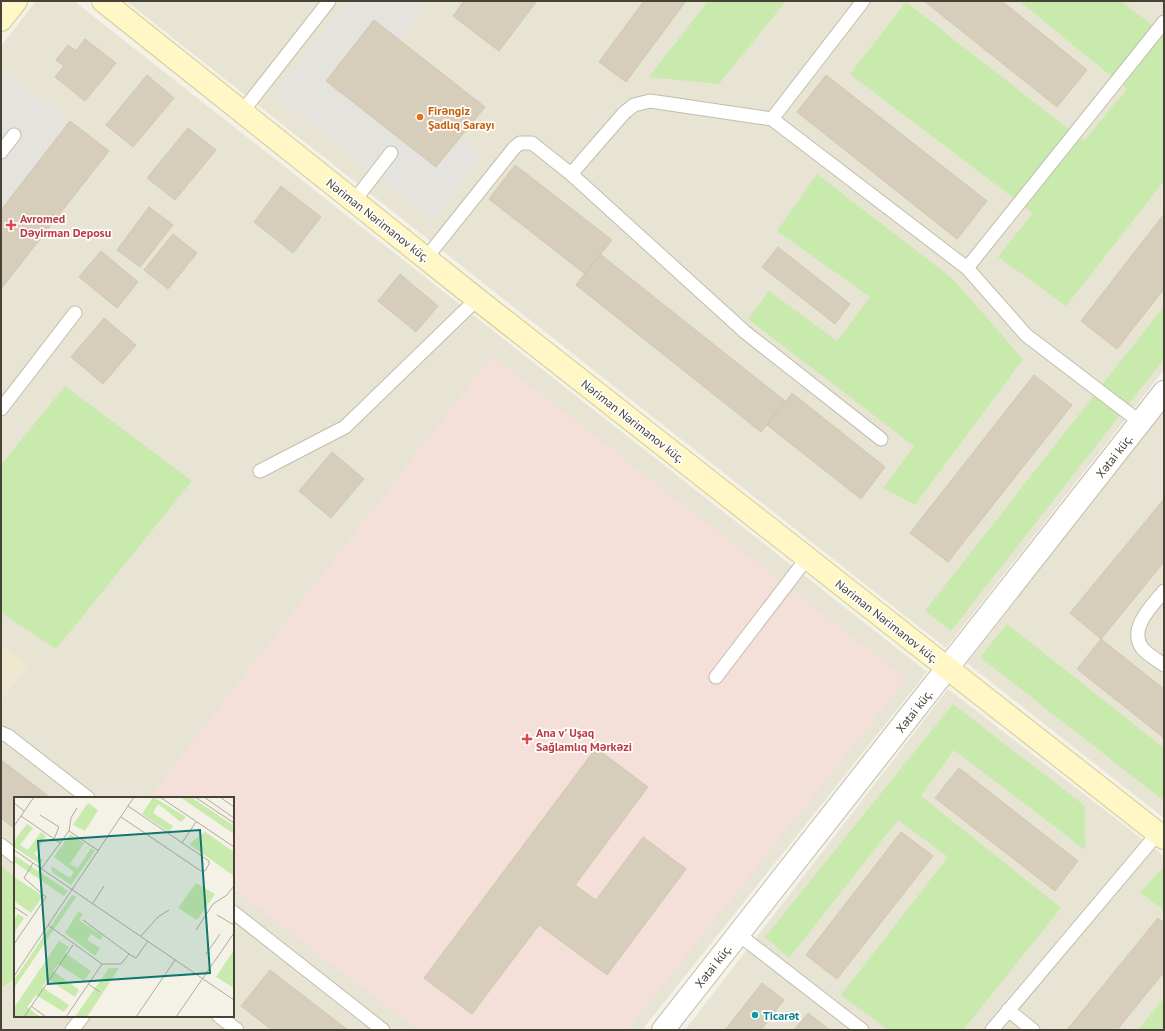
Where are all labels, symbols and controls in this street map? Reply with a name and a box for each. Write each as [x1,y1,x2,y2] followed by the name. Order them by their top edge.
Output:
[428,103,494,132] place label: Firəngiz Şadlıq Sarayı
[415,112,425,122] marker: Firəngiz Şadlıq Sarayı
[323,175,433,265] street label: Nəriman Nərimanov küç.
[20,211,111,240] place label: Avromed Dəyirman Deposu
[5,219,17,231] marker: Avromed Dəyirman Deposu
[578,376,688,466] street label: Nəriman Nərimanov küç.
[1092,431,1136,481] street label: Xətai küç.
[832,576,942,666] street label: Nəriman Nərimanov küç.
[892,686,936,736] street label: Xətai küç.
[536,725,632,754] place label: Ana v' Uşaq Sağlamlıq Mərkəzi
[521,733,533,745] marker: Ana v' Uşaq Sağlamlıq Mərkəzi
[14,797,234,1017] inset map
[691,941,735,991] street label: Xətai küç.
[763,1008,800,1023] place label: Ticarət
[750,1010,760,1020] marker: Ticarət

